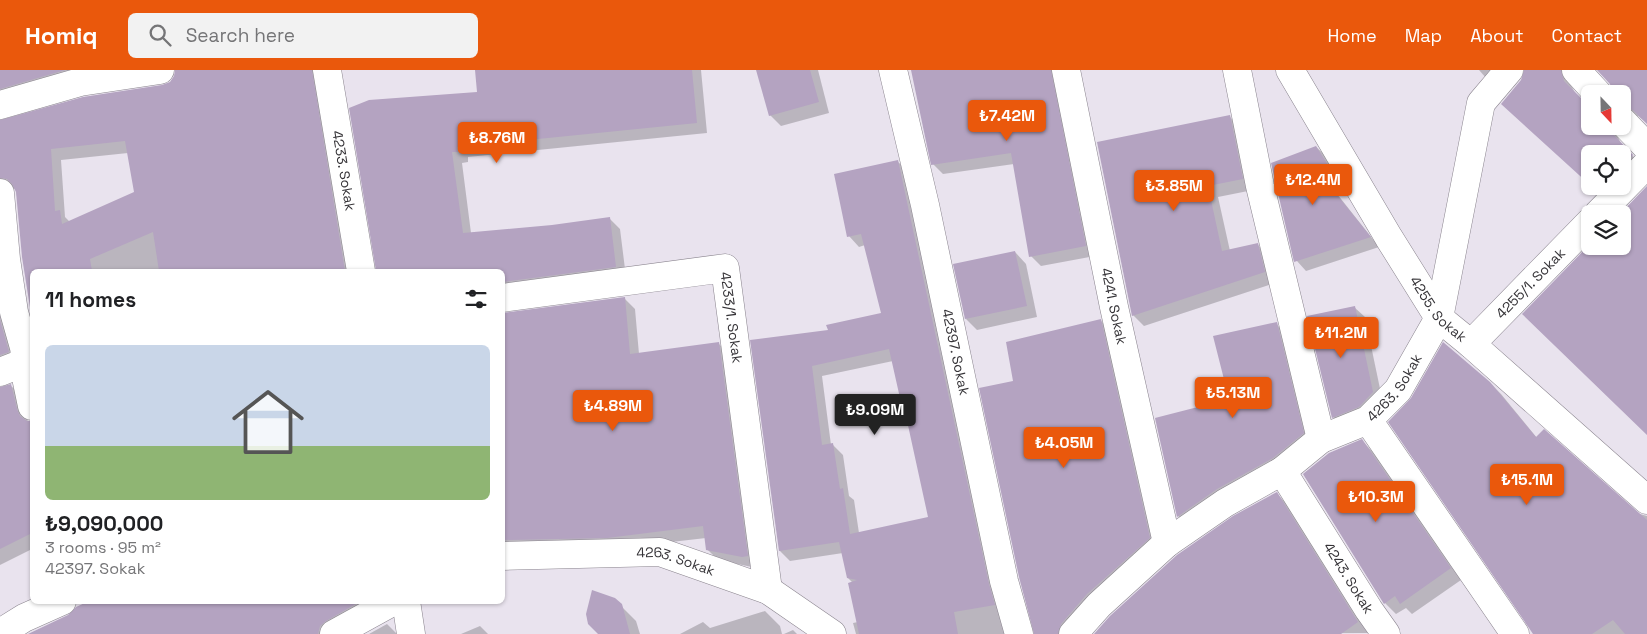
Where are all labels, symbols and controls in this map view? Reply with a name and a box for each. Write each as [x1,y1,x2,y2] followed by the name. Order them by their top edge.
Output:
[128,13,478,58] search box
[25,20,98,51] text: Homiq
[146,21,174,49] icon: search
[186,23,295,48] text: Search here
[1328,24,1377,47] text: Home
[1405,24,1442,47] text: Map
[1470,24,1524,47] text: About
[1552,24,1622,47] text: Contact
[1581,85,1631,135] north arrow
[1581,85,1631,255] map controls
[966,100,1048,142] pin: ₺7.42M
[979,105,1035,126] text: ₺7.42M
[456,122,538,164] pin: ₺8.76M
[469,127,525,148] text: ₺8.76M
[328,129,360,212] street label: 4233. Sokak
[1581,145,1631,195] button: locate
[1272,164,1354,206] pin: ₺12.4M
[1285,169,1341,190] text: ₺12.4M
[1133,170,1215,212] pin: ₺3.85M
[1145,175,1203,196] text: ₺3.85M
[1581,205,1631,255] button: layers
[1492,244,1569,322] street label: 4255/1. Sokak
[1097,266,1131,347] street label: 4241. Sokak
[717,271,747,365] street label: 4233/1. Sokak
[1406,273,1471,346] street label: 4255. Sokak
[462,285,490,313] icon: filters
[45,286,136,313] text: 11 homes
[938,307,974,397] street label: 42397. Sokak
[1300,316,1382,359] pin: ₺11.2M
[1315,322,1367,343] text: ₺11.2M
[1363,350,1426,425] street label: 4263. Sokak
[1192,376,1274,419] pin: ₺5.13M
[223,377,313,467] icon: home
[1206,382,1260,403] text: ₺5.13M
[572,390,654,432] pin: ₺4.89M
[834,394,916,436] pin: ₺9.09M
[584,395,642,416] text: ₺4.89M
[846,399,904,420] text: ₺9.09M
[1023,426,1105,469] pin: ₺4.05M
[1035,432,1093,453] text: ₺4.05M
[1486,464,1568,506] pin: ₺15.1M
[1501,469,1553,490] text: ₺15.1M
[1335,480,1417,523] pin: ₺10.3M
[1348,486,1404,507] text: ₺10.3M
[45,510,163,537] text: ₺9,090,000
[45,537,161,558] text: 3 rooms · 95 m²
[1320,539,1378,617] street label: 4243. Sokak
[636,543,718,580] street label: 4263. Sokak
[45,558,145,579] text: 42397. Sokak

